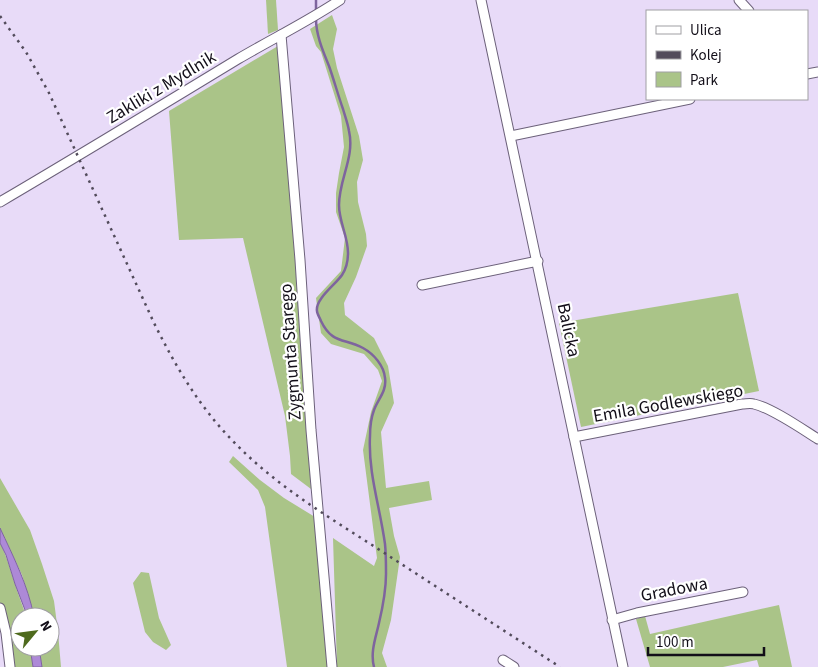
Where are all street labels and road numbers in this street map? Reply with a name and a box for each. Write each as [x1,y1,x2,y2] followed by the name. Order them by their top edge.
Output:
[102,45,221,130] street label: Zakliki z Mydlnik
[273,283,308,421] street label: Zygmunta Starego
[551,301,586,359] street label: Balicka
[591,378,745,429] street label: Emila Godlewskiego
[639,571,710,608] street label: Gradowa

